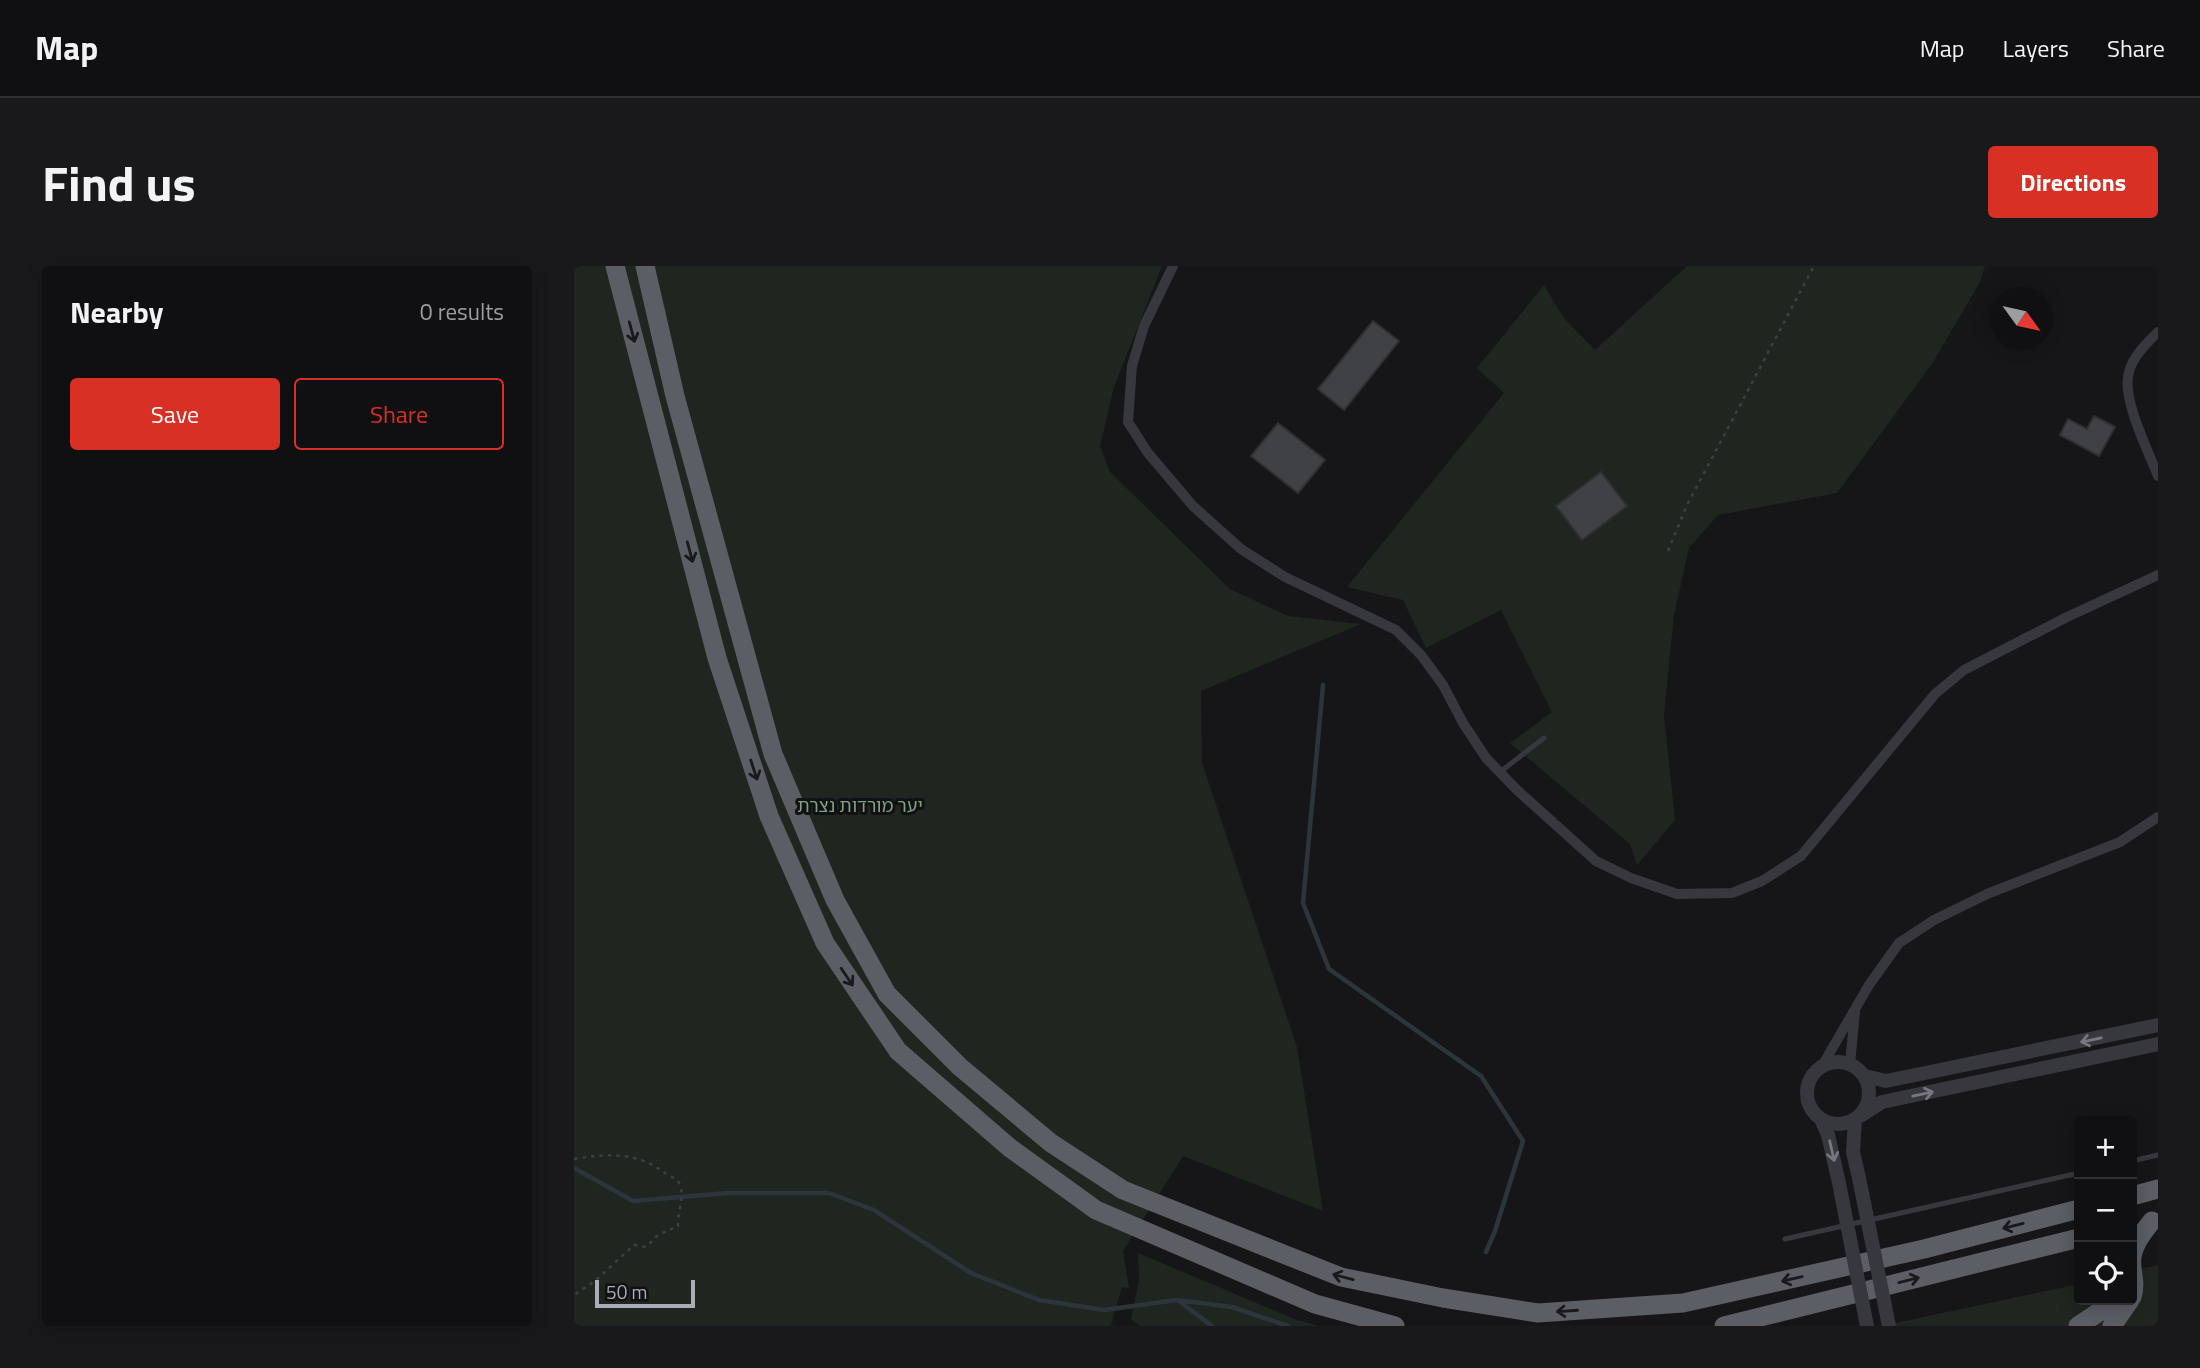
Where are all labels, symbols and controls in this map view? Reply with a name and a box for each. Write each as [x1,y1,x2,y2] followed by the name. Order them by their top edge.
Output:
[35,23,98,73] text: Map
[1920,30,1965,66] text: Map
[2003,30,2069,66] text: Layers
[2107,30,2165,66] text: Share
[42,145,196,220] text: Find us
[1988,146,2158,218] button: Directions
[1990,287,2053,350] north arrow
[70,289,163,335] text: Nearby
[420,294,504,329] text: 0 results
[626,320,639,343] one-way arrow
[70,378,280,450] button: Save
[294,378,504,450] button: Share
[684,541,697,563] one-way arrow
[749,759,761,781] one-way arrow
[797,792,923,819] park label: יער מורדות נצרת
[840,967,855,986] one-way arrow
[2080,1033,2103,1047] one-way arrow
[1911,1086,1934,1100] one-way arrow
[2074,1116,2137,1305] map controls
[2074,1116,2137,1179] button: +
[1825,1139,1839,1162] one-way arrow
[2074,1179,2137,1242] button: −
[2002,1220,2025,1233] one-way arrow
[2074,1242,2137,1305] button: locate
[1332,1270,1355,1283] one-way arrow
[1781,1272,1804,1286] one-way arrow
[1897,1273,1920,1286] one-way arrow
[595,1277,695,1309] scale bar
[606,1277,647,1306] text: 50 m
[1556,1305,1579,1318] one-way arrow

